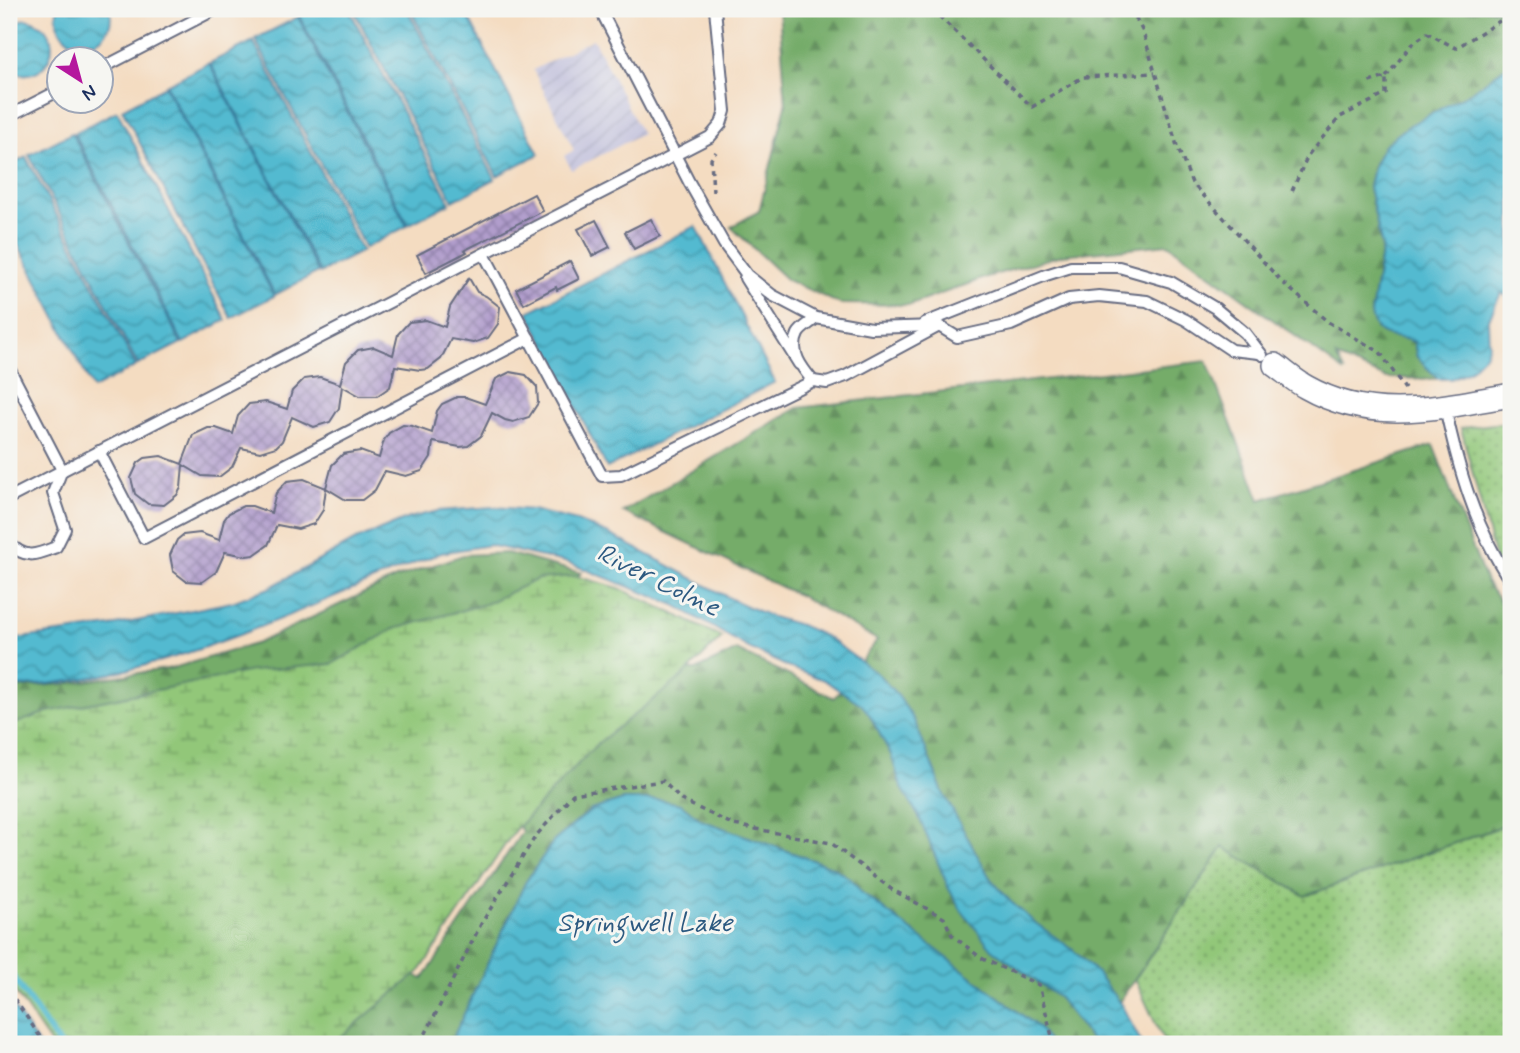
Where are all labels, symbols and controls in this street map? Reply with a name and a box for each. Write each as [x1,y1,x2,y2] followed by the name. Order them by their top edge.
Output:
[46,46,116,116] north arrow
[77,79,102,106] text: N
[591,537,726,626] water label: River Colne
[558,907,734,944] water label: Springwell Lake

